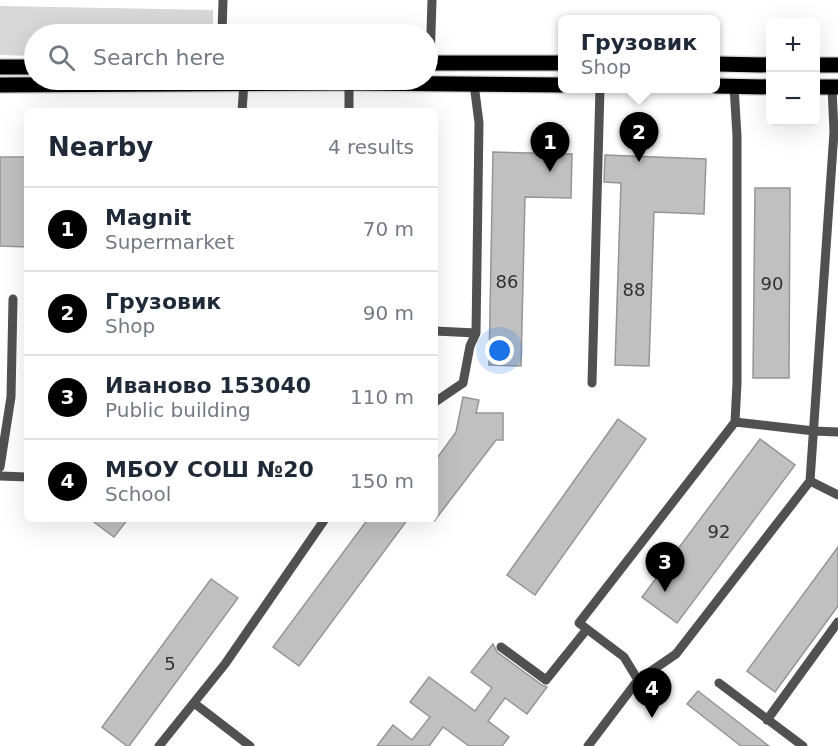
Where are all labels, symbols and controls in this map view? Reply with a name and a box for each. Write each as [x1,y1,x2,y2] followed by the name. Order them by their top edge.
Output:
[558,15,720,93] popup
[766,18,820,126] map controls
[766,18,820,72] button: +
[24,24,438,90] search box
[581,30,697,55] text: Грузовик
[45,41,78,74] icon: search
[93,45,225,70] text: Search here
[581,55,631,79] text: Shop
[766,72,820,126] button: −
[620,112,658,162] pin: 2
[530,122,570,172] pin: 1
[48,132,153,162] text: Nearby
[328,135,414,159] text: 4 results
[105,205,191,230] text: Magnit
[61,217,74,241] text: 1
[363,217,414,241] text: 70 m
[105,230,234,254] text: Supermarket
[496,271,518,292] house number: 86
[761,273,783,294] house number: 90
[623,279,645,300] house number: 88
[105,289,221,314] text: Грузовик
[61,301,74,325] text: 2
[363,301,414,325] text: 90 m
[105,314,155,338] text: Shop
[485,336,514,365] your location
[105,373,311,398] text: Иваново 153040
[61,385,74,409] text: 3
[350,385,414,409] text: 110 m
[105,398,251,422] text: Public building
[105,457,314,482] text: МБОУ СОШ №20
[61,469,74,493] text: 4
[350,469,414,493] text: 150 m
[105,482,171,506] text: School
[708,521,730,542] house number: 92
[646,542,684,592] pin: 3
[164,653,176,674] house number: 5
[632,668,672,718] pin: 4

